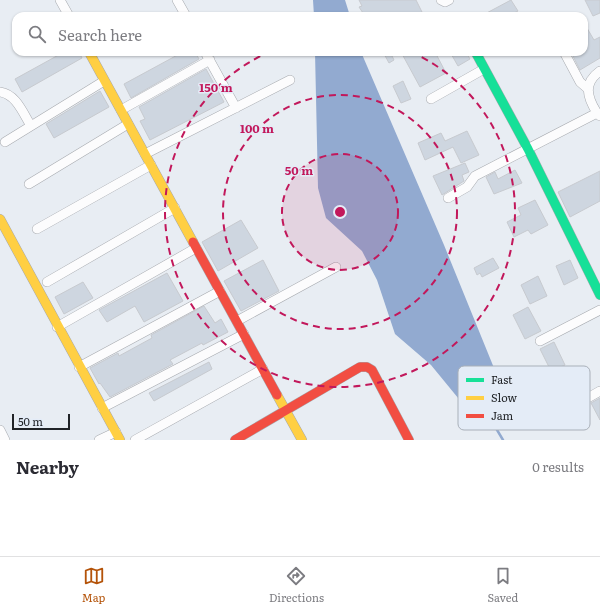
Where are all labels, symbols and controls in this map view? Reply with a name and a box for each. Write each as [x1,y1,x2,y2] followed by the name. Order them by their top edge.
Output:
[12,12,588,56] search box
[26,23,48,45] icon: search
[58,23,142,46] text: Search here
[199,78,233,96] text: 150 m
[240,119,274,137] text: 100 m
[285,161,313,179] text: 50 m
[333,205,347,219] centre of rings
[458,366,590,430] legend
[491,371,513,387] text: Fast
[491,389,517,405] text: Slow
[491,407,514,423] text: Jam
[12,412,70,431] scale bar
[18,413,43,429] text: 50 m
[16,454,79,479] text: Nearby
[532,457,584,476] text: 0 results
[82,565,105,605] tab: Map
[269,565,324,605] tab: Directions
[488,565,518,605] tab: Saved

